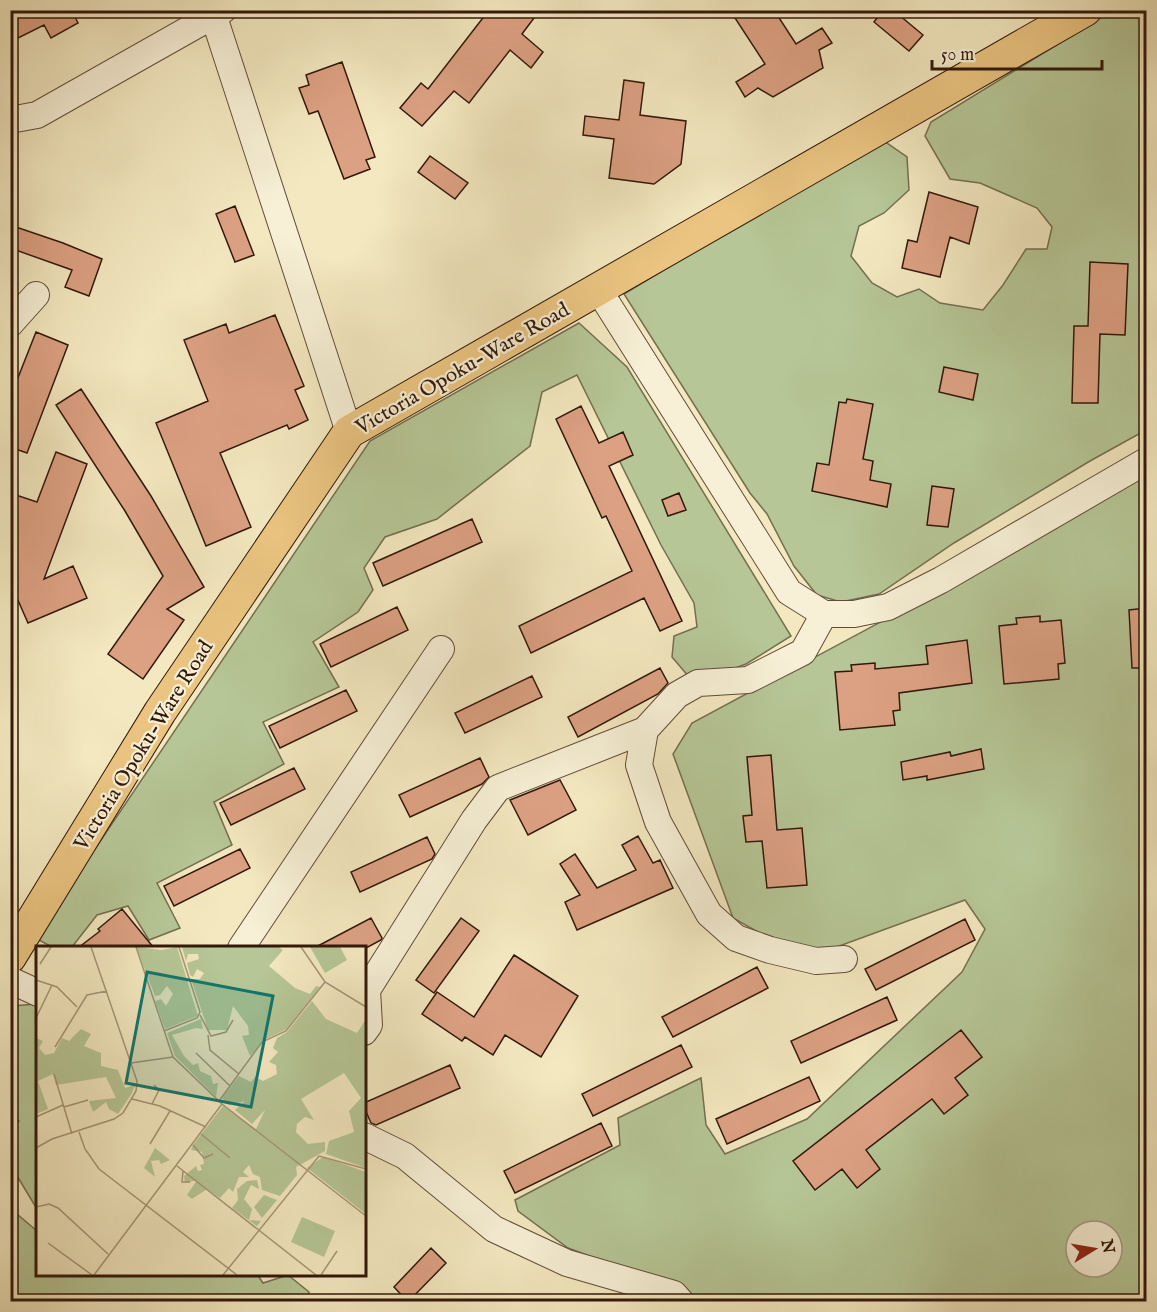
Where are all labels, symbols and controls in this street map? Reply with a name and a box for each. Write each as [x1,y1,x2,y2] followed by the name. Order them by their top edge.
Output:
[932,33,1102,71] scale bar
[941,44,974,67] text: 50 m
[350,297,575,442] street label: Victoria Opoku-Ware Road
[68,635,220,857] street label: Victoria Opoku-Ware Road
[36,946,366,1276] inset map
[1064,1219,1124,1279] north arrow
[1095,1237,1118,1255] text: N

